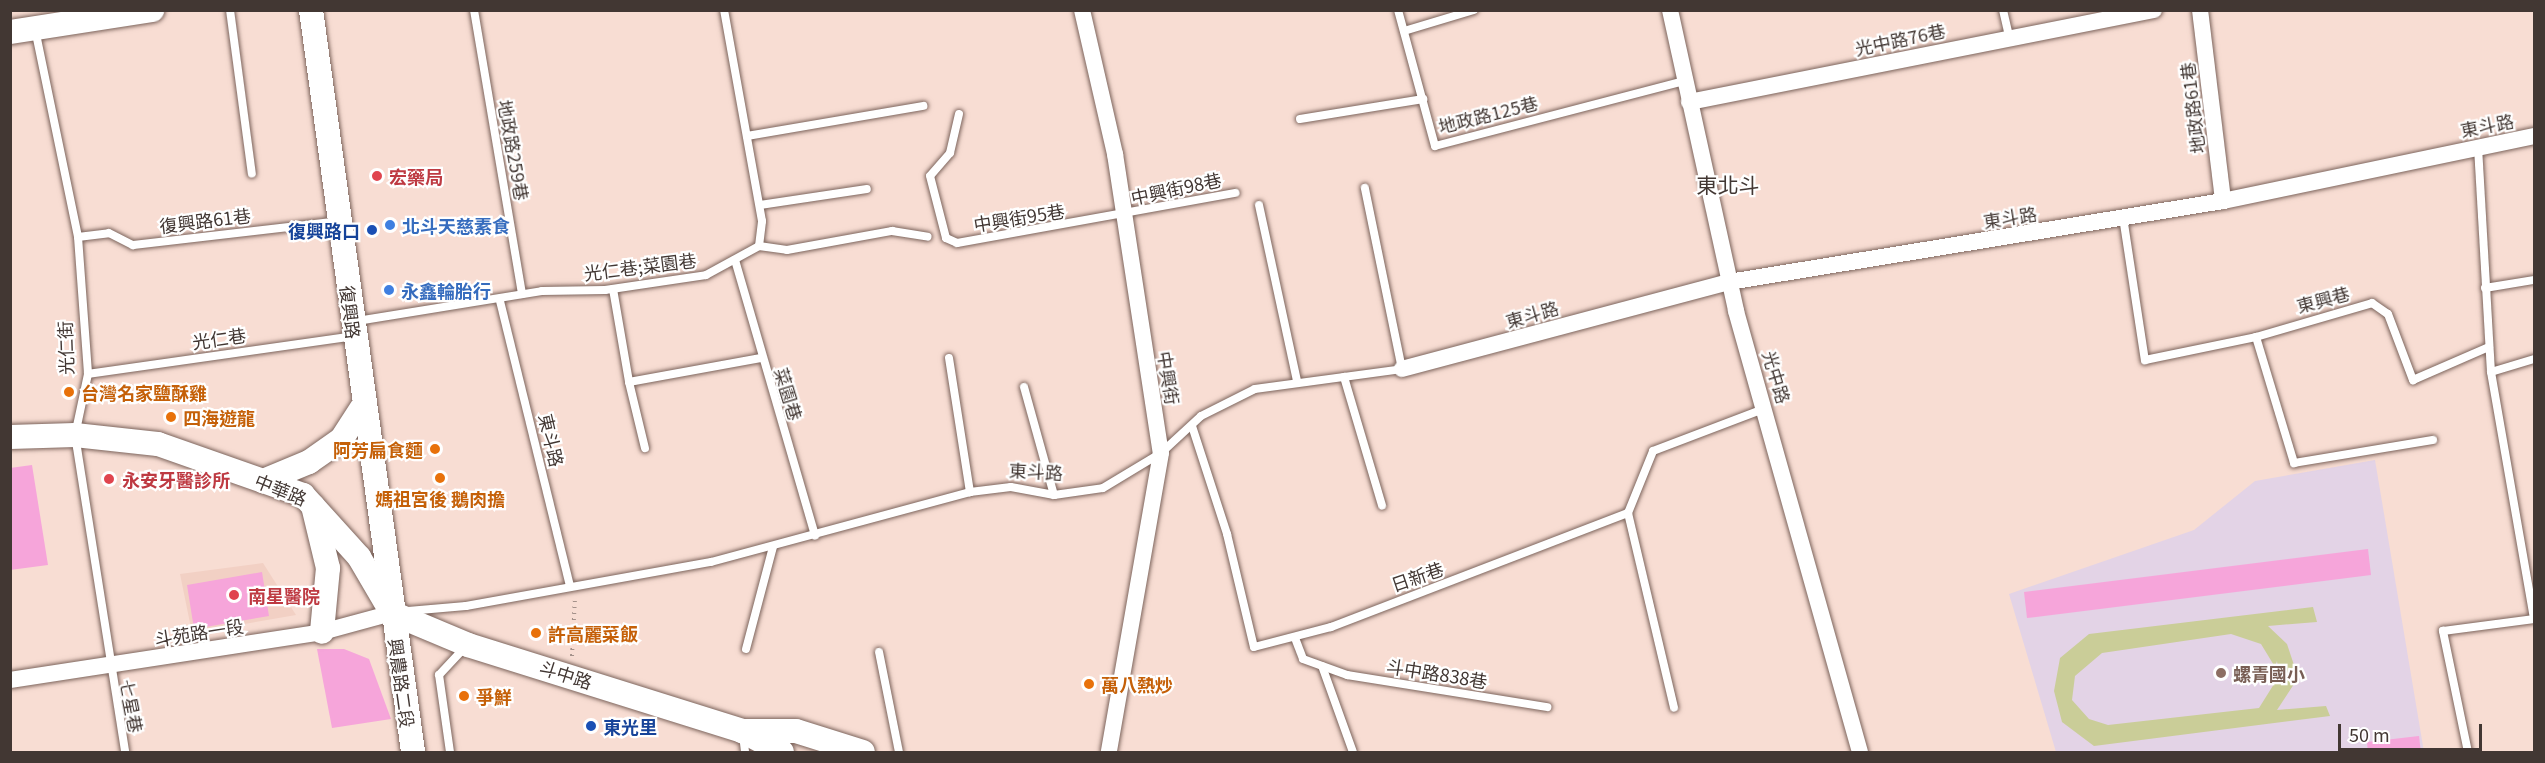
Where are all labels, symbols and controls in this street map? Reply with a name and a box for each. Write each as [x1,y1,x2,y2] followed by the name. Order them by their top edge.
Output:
[1853,19,1947,59] street label: 光中路76巷
[2176,61,2208,155] street label: 地政路61巷
[1436,91,1540,137] street label: 地政路125巷
[495,98,533,202] street label: 地政路259巷
[2458,109,2516,141] street label: 東斗路
[389,165,443,187] place label: 宏藥局
[1129,168,1223,208] street label: 中興街98巷
[370,169,384,183] marker: 宏藥局
[1697,171,1759,197] district label: 東北斗
[972,199,1066,235] street label: 中興街95巷
[1982,202,2038,232] street label: 東斗路
[158,204,252,236] street label: 復興路61巷
[402,214,510,236] place label: 北斗天慈素食
[383,218,397,232] marker: 北斗天慈素食
[288,219,360,241] place label: 復興路口
[365,223,379,237] marker: 復興路口
[583,248,697,284] street label: 光仁巷;菜園巷
[401,279,491,301] place label: 永鑫輪胎行
[2294,282,2352,316] street label: 東興巷
[382,283,396,297] marker: 永鑫輪胎行
[337,284,365,340] street label: 復興路
[1503,296,1561,332] street label: 東斗路
[53,321,77,375] street label: 光仁街
[191,324,247,352] street label: 光仁巷
[1759,348,1795,406] street label: 光中路
[1154,350,1184,406] street label: 中興街
[771,365,807,423] street label: 菜園巷
[81,381,207,403] place label: 台灣名家鹽酥雞
[62,385,76,399] marker: 台灣名家鹽酥雞
[183,406,255,428] place label: 四海遊龍
[164,410,178,424] marker: 四海遊龍
[535,411,569,469] street label: 東斗路
[333,438,423,460] place label: 阿芳扁食麵
[428,442,442,456] marker: 阿芳扁食麵
[1008,459,1064,483] street label: 東斗路
[122,468,230,490] place label: 永安牙醫診所
[252,469,310,509] street label: 中華路
[100,470,118,488] marker: 永安牙醫診所
[433,471,447,485] marker: 媽祖宮後 鵝肉擔
[375,487,505,509] place label: 媽祖宮後 鵝肉擔
[1388,557,1446,595] street label: 日新巷
[248,584,320,606] place label: 南星醫院
[225,586,243,604] marker: 南星醫院
[153,614,245,650] street label: 斗苑路一段
[548,622,638,644] place label: 許高麗菜飯
[529,626,543,640] marker: 許高麗菜飯
[385,637,419,729] street label: 興農路二段
[1385,654,1489,692] street label: 斗中路838巷
[537,655,595,693] street label: 斗中路
[2233,662,2305,684] place label: 螺青國小
[2214,666,2228,680] marker: 螺青國小
[1101,673,1173,695] place label: 萬八熱炒
[116,677,148,735] street label: 七星巷
[1082,677,1096,691] marker: 萬八熱炒
[476,685,512,707] place label: 爭鮮
[457,689,471,703] marker: 爭鮮
[2341,712,2485,750] scale bar
[603,715,657,737] place label: 東光里
[584,719,598,733] marker: 東光里
[2349,721,2390,747] text: 50 m

